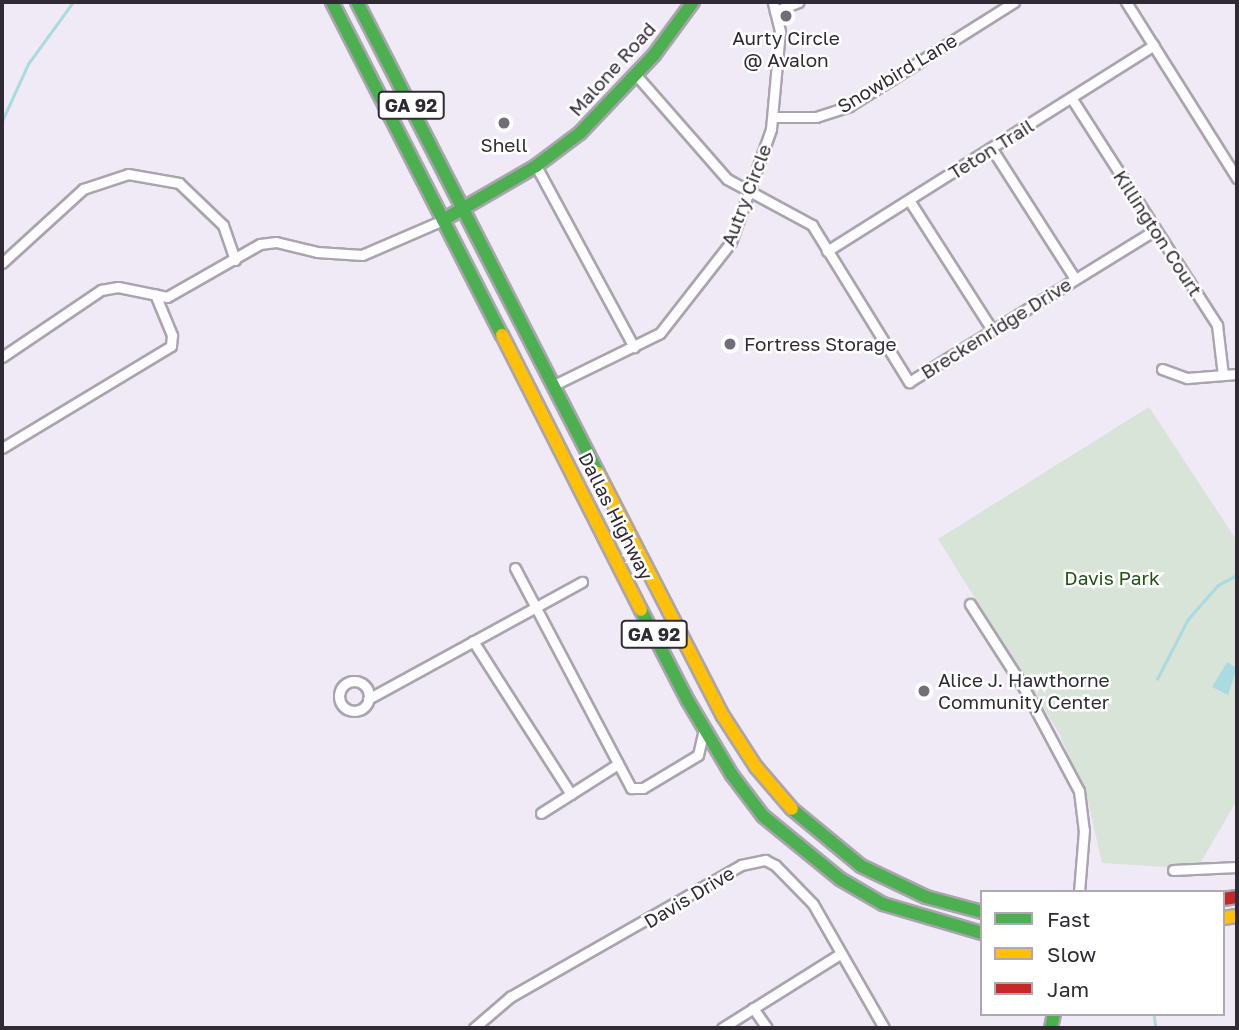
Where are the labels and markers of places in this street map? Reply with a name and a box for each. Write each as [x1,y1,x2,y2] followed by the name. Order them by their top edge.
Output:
[778,8,794,24] marker: Aurty Circle @ Avalon
[732,27,840,71] place label: Aurty Circle @ Avalon
[496,115,512,131] marker: Shell
[480,134,528,156] place label: Shell
[744,333,896,355] place label: Fortress Storage
[722,336,738,352] marker: Fortress Storage
[938,669,1110,713] place label: Alice J. Hawthorne Community Center
[916,683,932,699] marker: Alice J. Hawthorne Community Center

